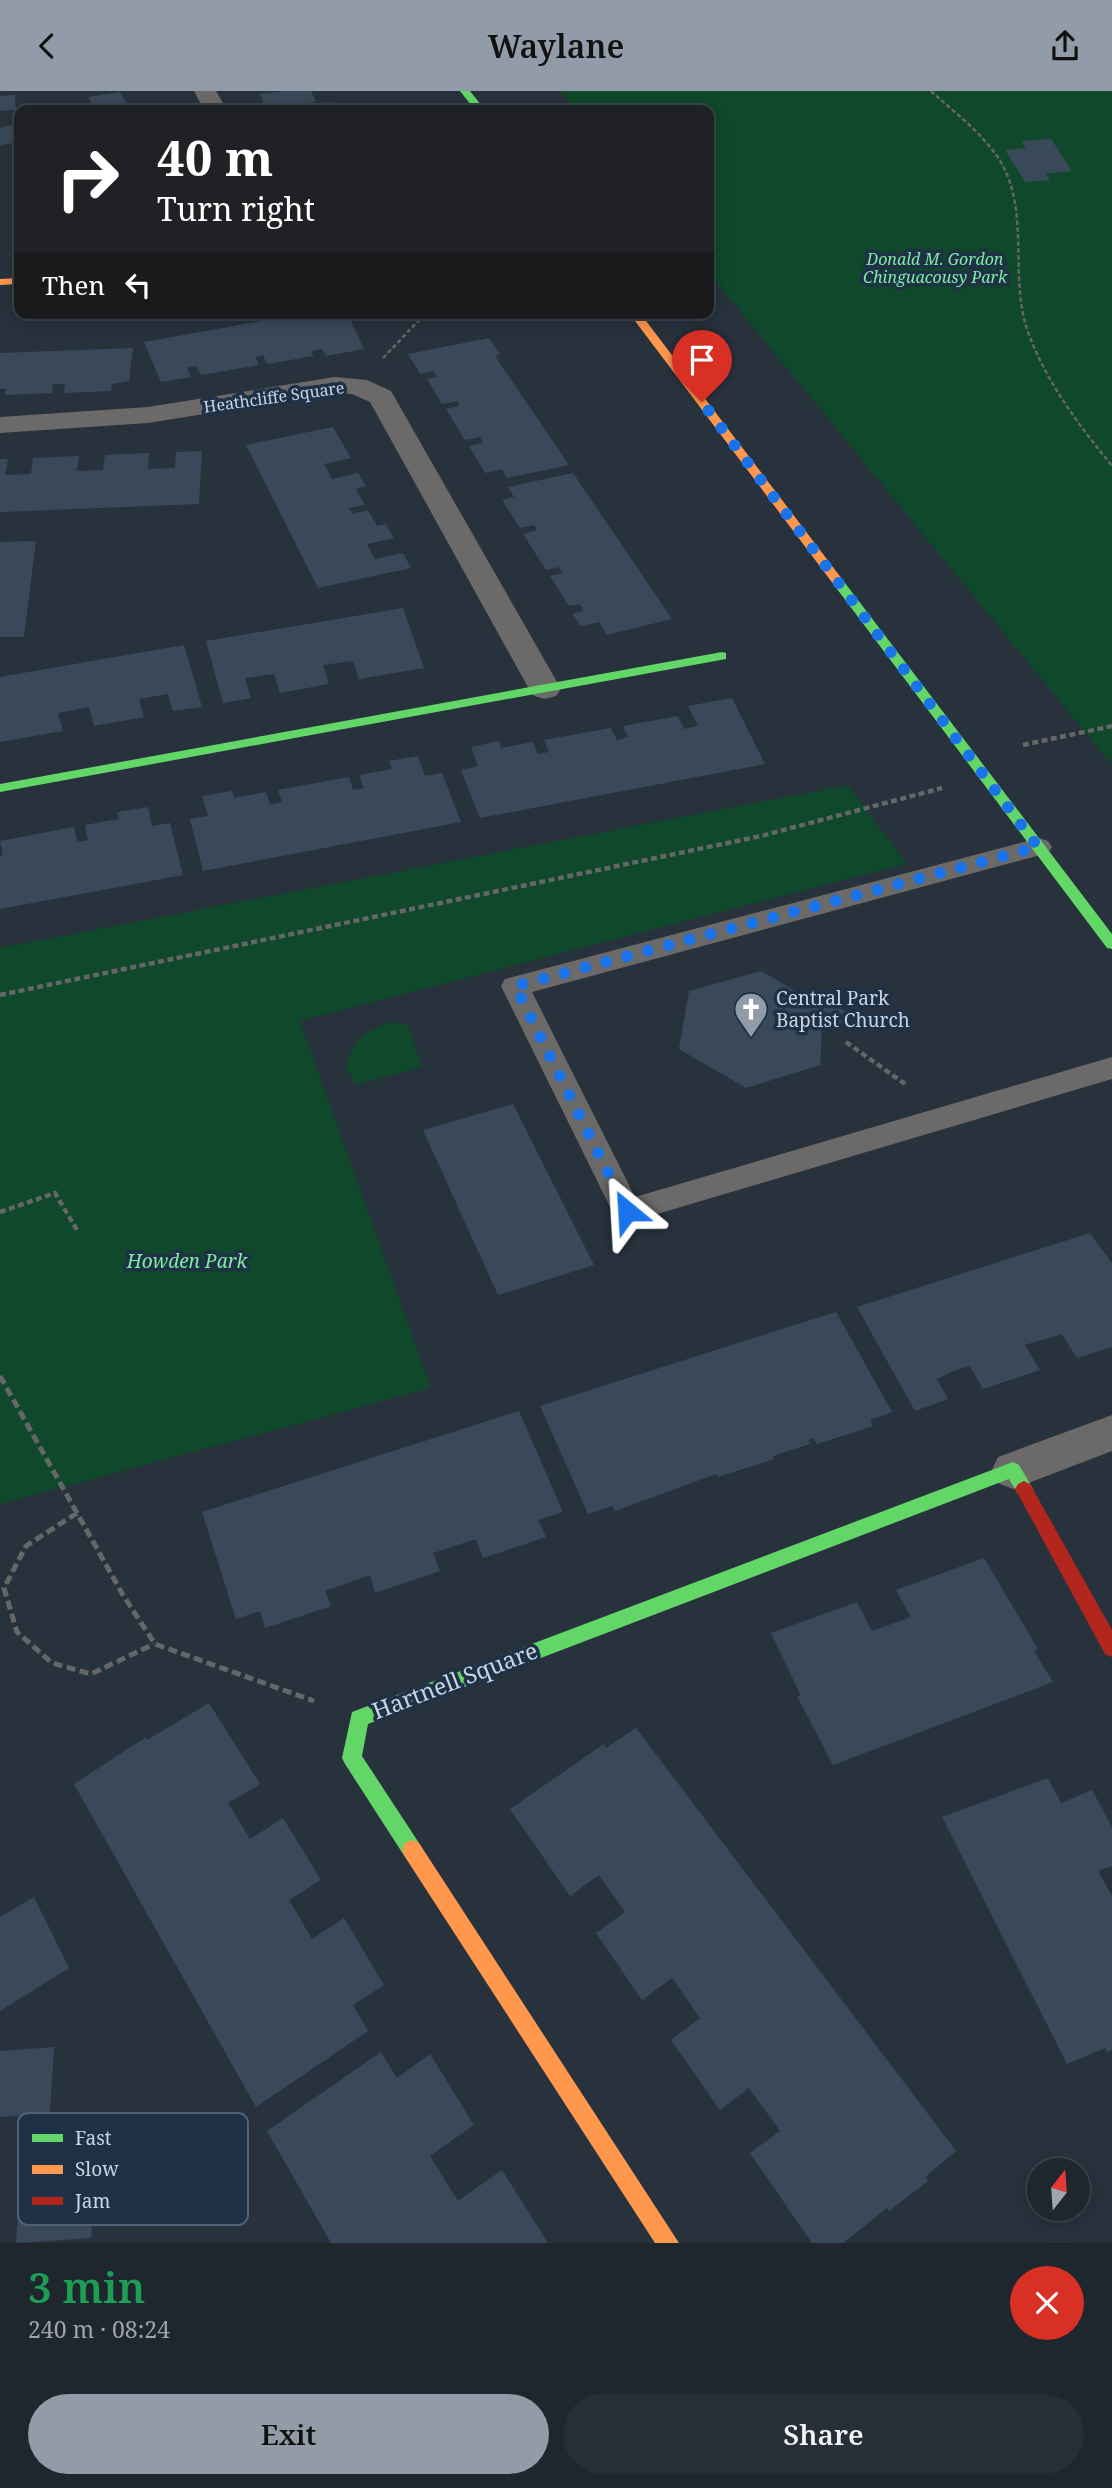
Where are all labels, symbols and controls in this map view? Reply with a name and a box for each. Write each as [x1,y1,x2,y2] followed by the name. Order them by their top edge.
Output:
[488,24,624,67] text: Waylane
[28,27,66,65] icon: back
[1046,27,1084,65] icon: share
[157,124,273,190] text: 40 m
[42,133,133,224] icon: right
[157,187,315,230] text: Turn right
[863,248,1008,288] park label: Donald M. Gordon Chinguacousy Park
[119,266,157,304] icon: left
[42,267,105,303] text: Then
[672,330,732,402] pin
[683,341,721,379] icon: arrive
[202,376,346,418] street label: Heathcliffe Square
[776,985,910,1033] place label: Central Park Baptist Church
[732,990,770,1039] church icon: Central Park Baptist Church
[590,1174,664,1248] position arrow
[126,1248,249,1274] park label: Howden Park
[367,1634,542,1726] street label: Hartnell Square
[18,2113,248,2225] legend
[75,2125,112,2151] text: Fast
[75,2156,119,2182] text: Slow
[1027,2158,1090,2221] north arrow
[1027,2158,1090,2221] map controls
[74,2188,110,2214] text: Jam
[28,2258,145,2315] text: 3 min
[1010,2266,1084,2340] button: close
[28,2313,170,2345] text: 240 m · 08:24
[28,2394,549,2474] button: Exit
[563,2394,1084,2474] button: Share

